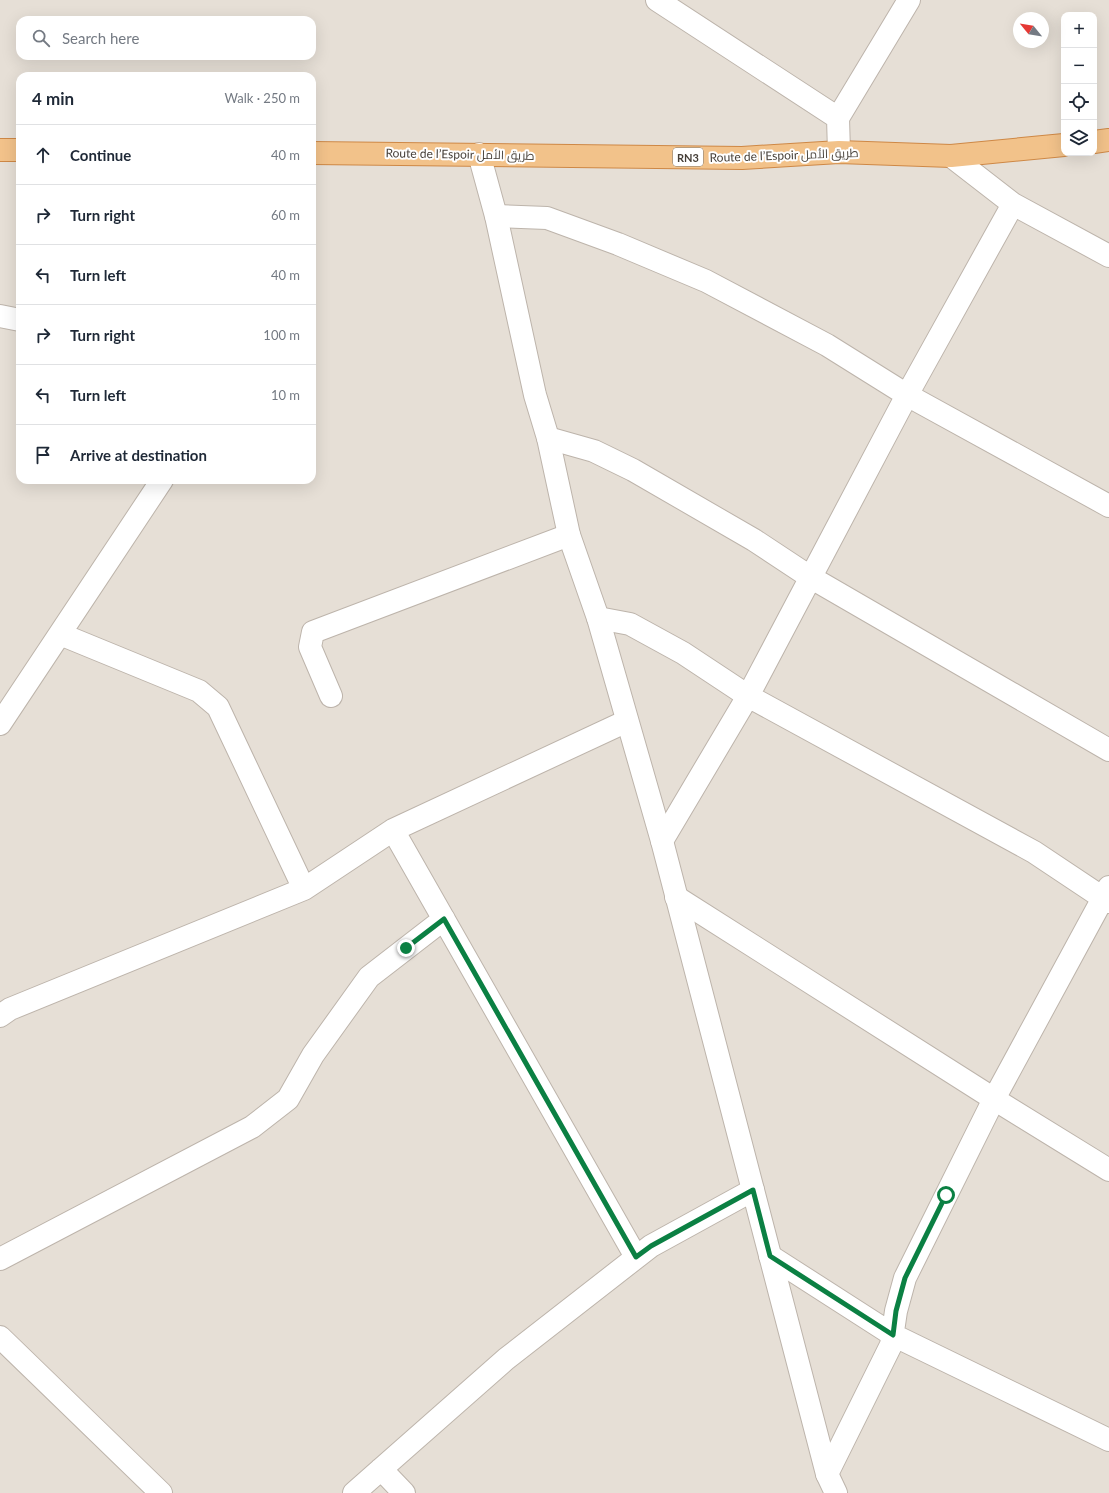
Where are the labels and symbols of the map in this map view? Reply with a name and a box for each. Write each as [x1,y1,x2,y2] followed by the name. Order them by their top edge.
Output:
[1013,12,1049,48] north arrow
[385,145,535,163] street label: Route de l’Espoir طريق الأمل
[709,145,859,165] street label: Route de l’Espoir طريق الأمل
[673,148,703,166] road number: RN3
[397,939,415,957] route end
[937,1186,955,1204] route start

